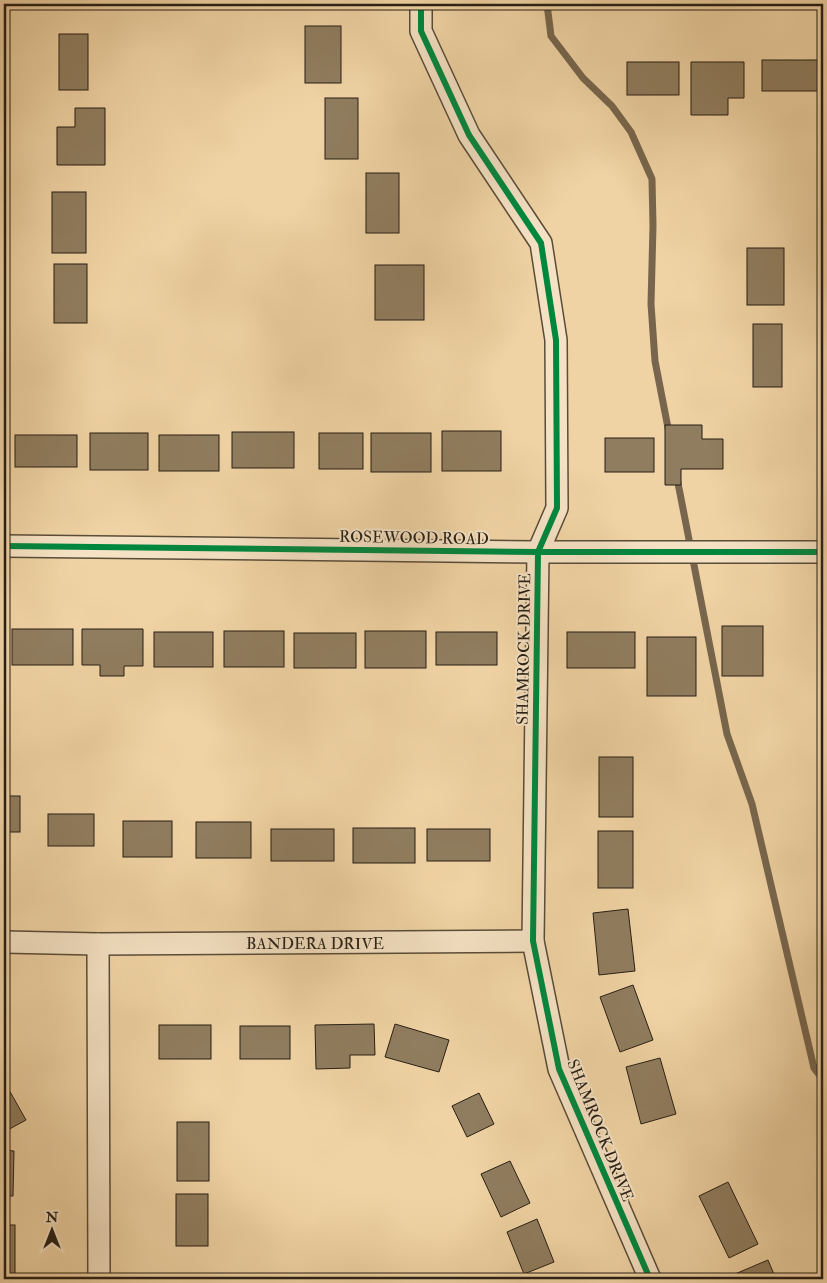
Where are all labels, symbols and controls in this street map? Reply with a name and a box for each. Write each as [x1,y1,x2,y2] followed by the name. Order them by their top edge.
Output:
[339,527,489,549] street label: ROSEWOOD ROAD
[513,573,535,725] street label: SHAMROCK DRIVE
[246,934,384,954] street label: BANDERA DRIVE
[562,1056,638,1204] street label: SHAMROCK DRIVE
[28,1206,78,1256] north arrow
[45,1209,59,1226] text: N

